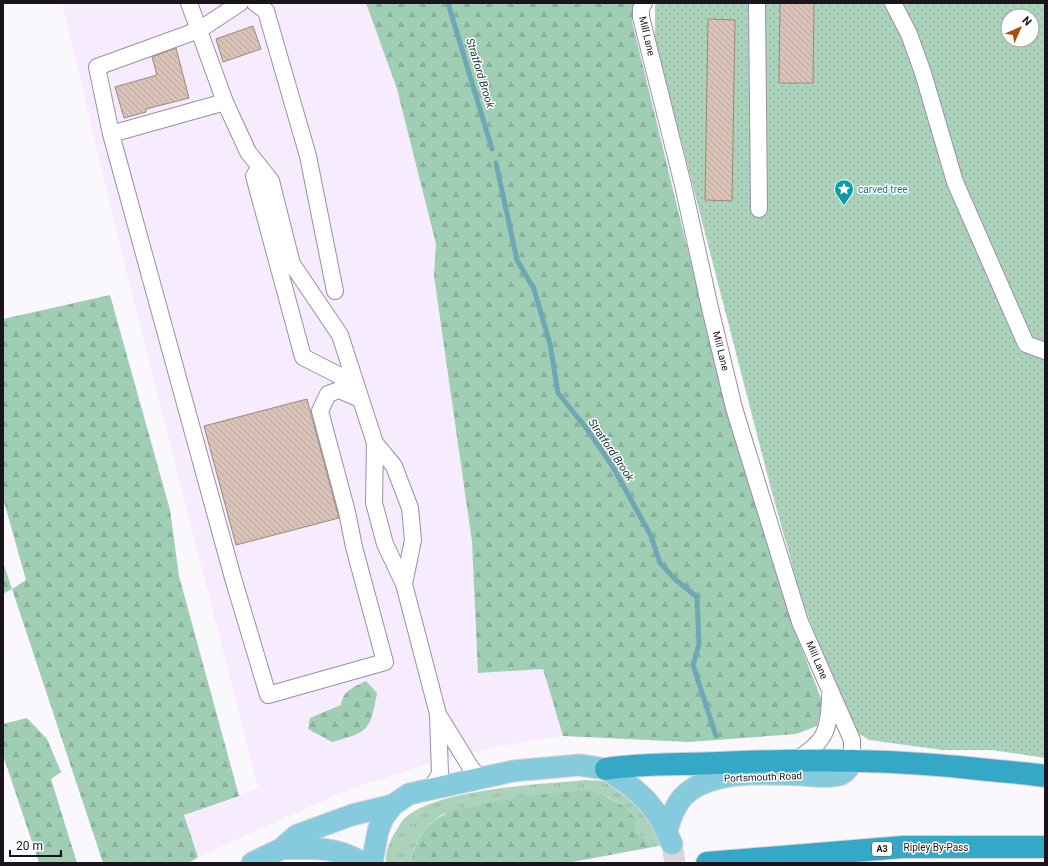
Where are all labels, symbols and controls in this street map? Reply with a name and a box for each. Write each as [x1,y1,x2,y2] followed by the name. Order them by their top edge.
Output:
[1000,8,1040,48] north arrow
[1019,14,1034,29] text: N
[637,15,657,57] street label: Mill Lane
[463,37,497,110] water label: Stratford Brook
[833,178,855,206] place icon: carved tree
[858,184,908,195] place label: carved tree
[711,330,731,372] street label: Mill Lane
[585,416,637,484] water label: Stratford Brook
[804,639,830,681] street label: Mill Lane
[724,770,802,784] street label: Portsmouth Road
[10,832,61,858] scale bar
[16,839,43,853] text: 20 m
[872,842,892,856] road number: A3
[904,842,968,853] street label: Ripley By-Pass

